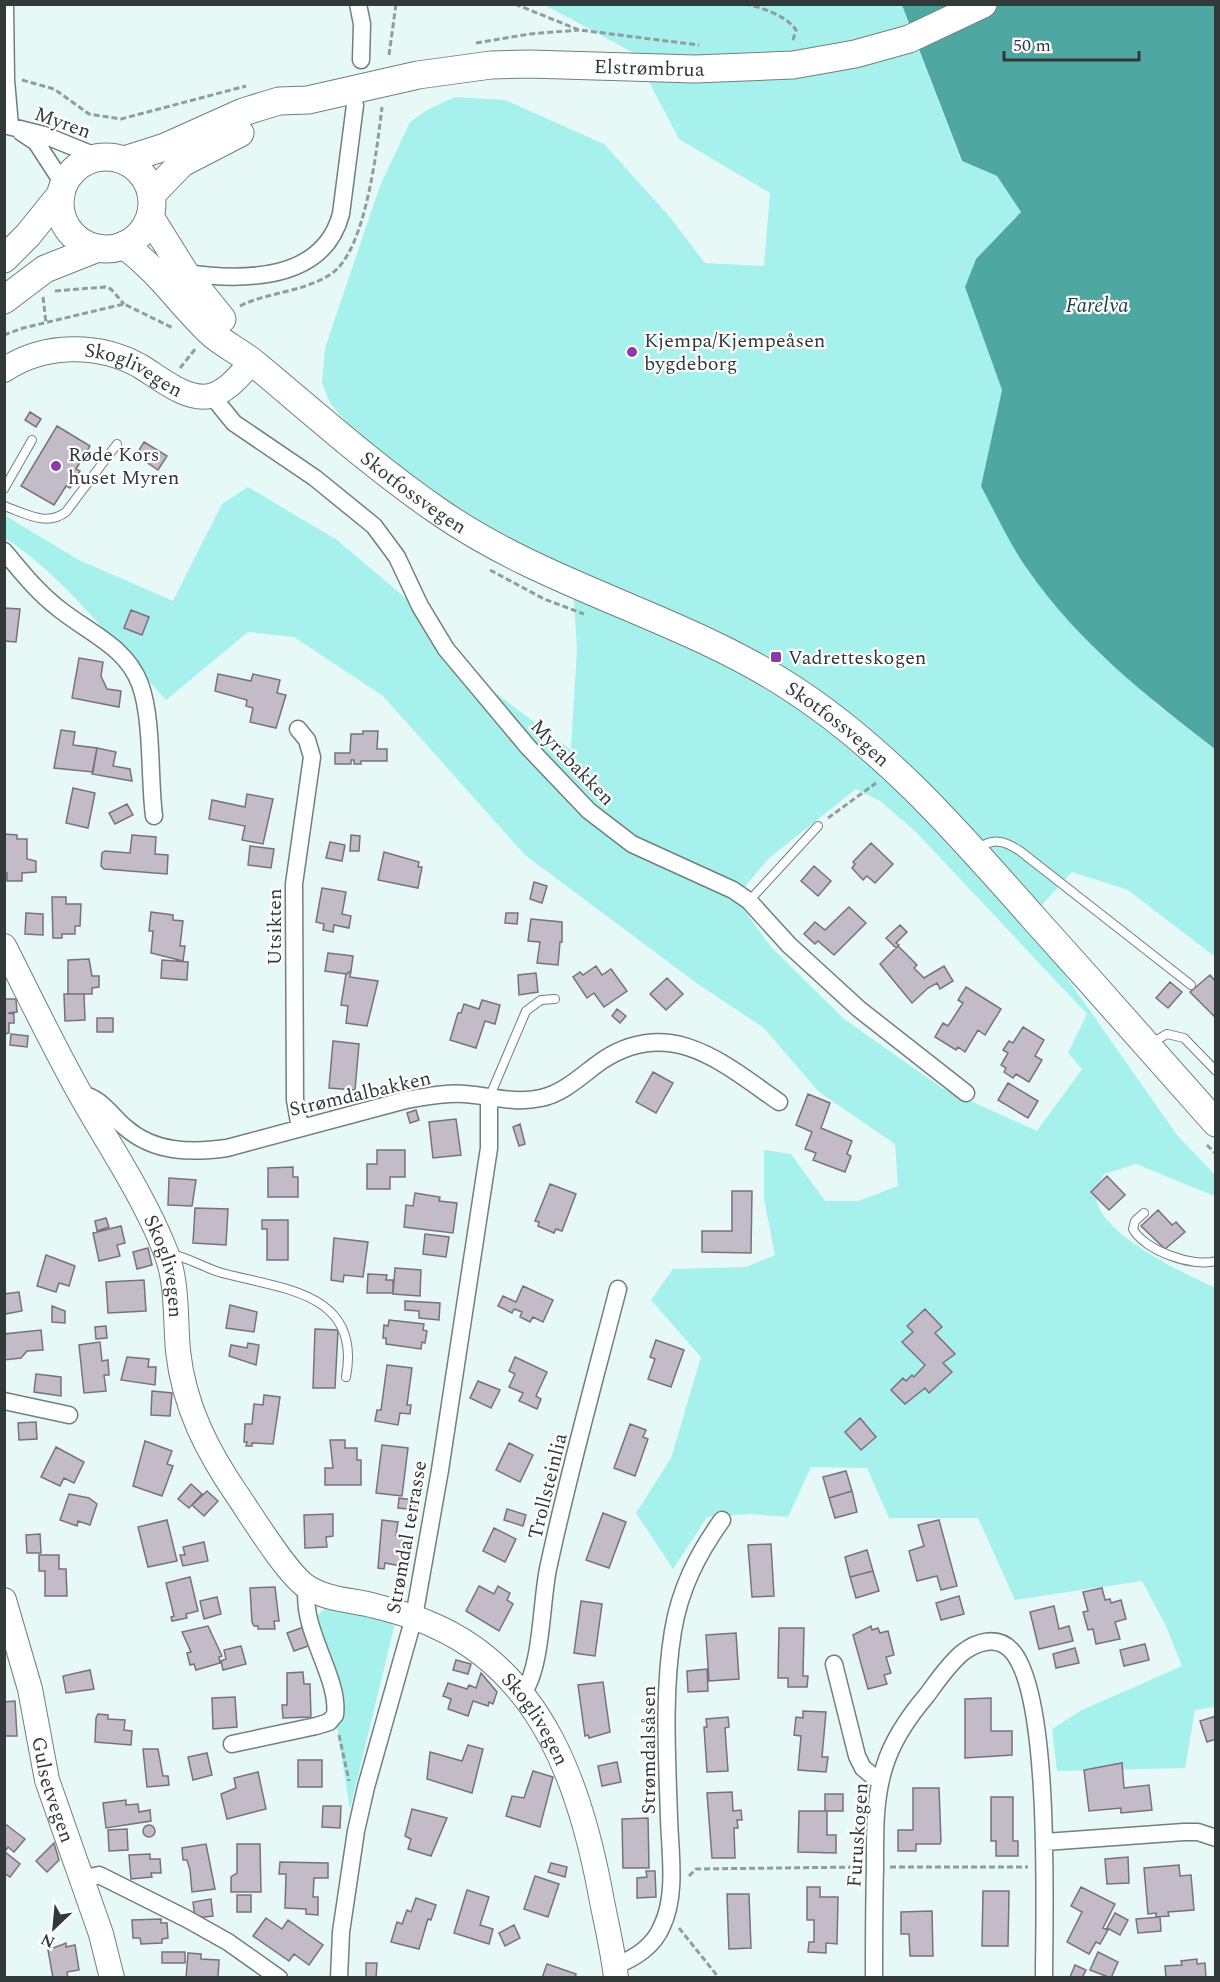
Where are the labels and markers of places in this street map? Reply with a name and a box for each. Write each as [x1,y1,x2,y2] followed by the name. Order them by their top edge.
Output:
[644,326,825,379] place label: Kjempa/Kjempeåsen bygdeborg
[625,345,639,359] marker: Kjempa/Kjempeåsen bygdeborg
[68,440,179,493] place label: Røde Kors huset Myren
[49,459,63,473] marker: Røde Kors huset Myren
[788,643,926,673] place label: Vadretteskogen
[769,650,783,664] marker: Vadretteskogen

